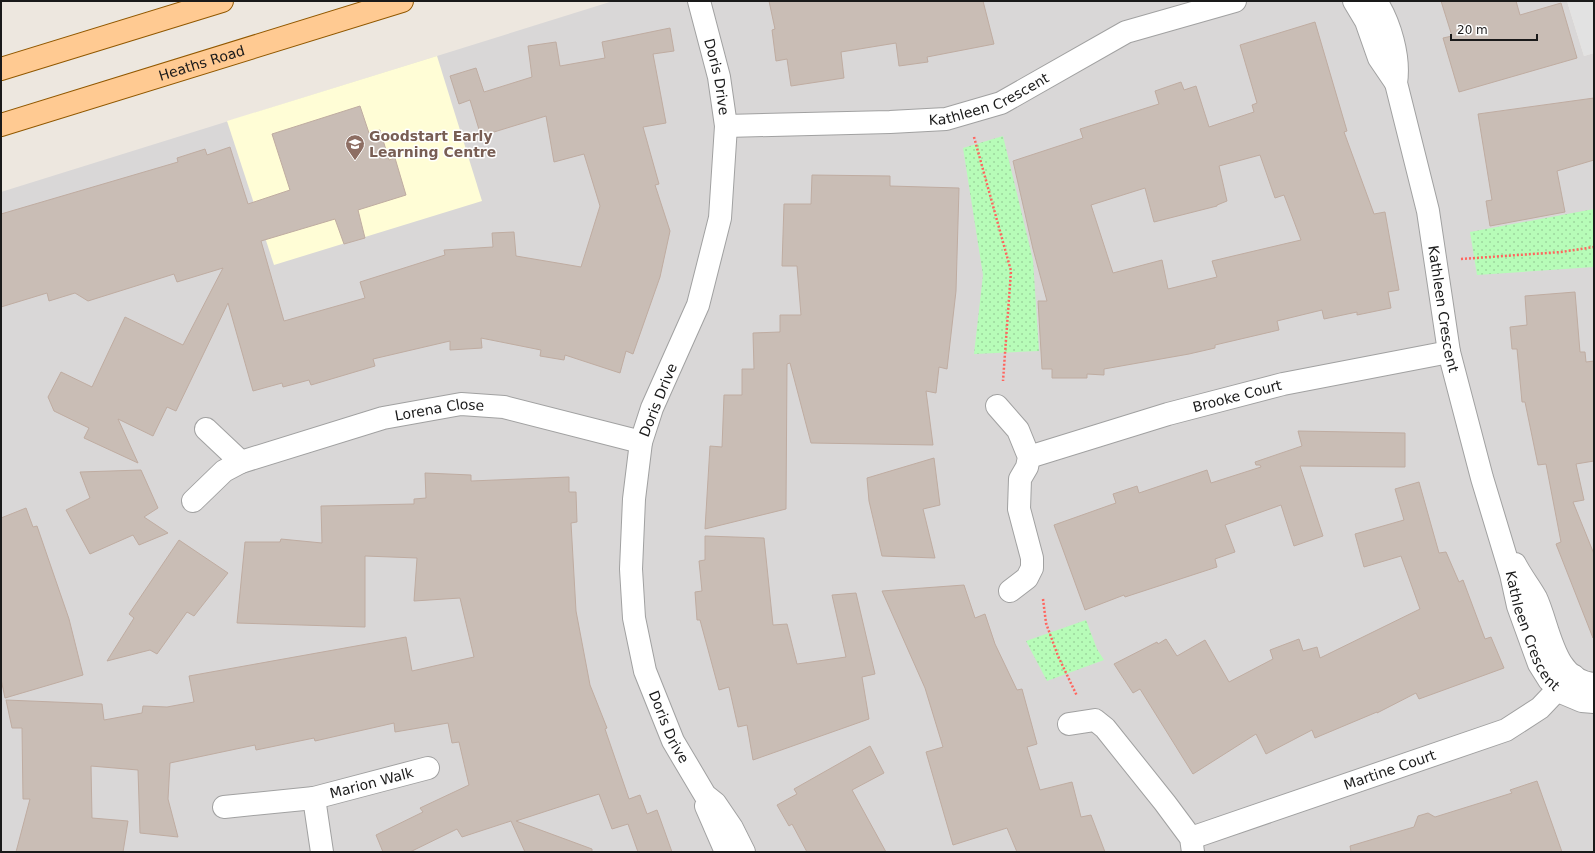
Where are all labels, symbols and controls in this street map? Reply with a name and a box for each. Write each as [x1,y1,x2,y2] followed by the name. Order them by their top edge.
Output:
[1451,16,1537,42] scale bar
[1457,23,1488,37] text: 20 m
[701,37,732,116] street label: Doris Drive
[157,42,247,84] street label: Heaths Road
[928,69,1052,128] street label: Kathleen Crescent
[369,128,496,160] place label: Goodstart Early Learning Centre
[344,133,366,161] school or university icon: Goodstart Early Learning Centre
[1425,244,1462,375] street label: Kathleen Crescent
[636,361,680,439] street label: Doris Drive
[1191,377,1284,415] street label: Brooke Court
[394,396,485,424] street label: Lorena Close
[1503,569,1563,694] street label: Kathleen Crescent
[646,688,692,766] street label: Doris Drive
[1342,747,1438,793] street label: Martine Court
[328,764,416,801] street label: Marion Walk

